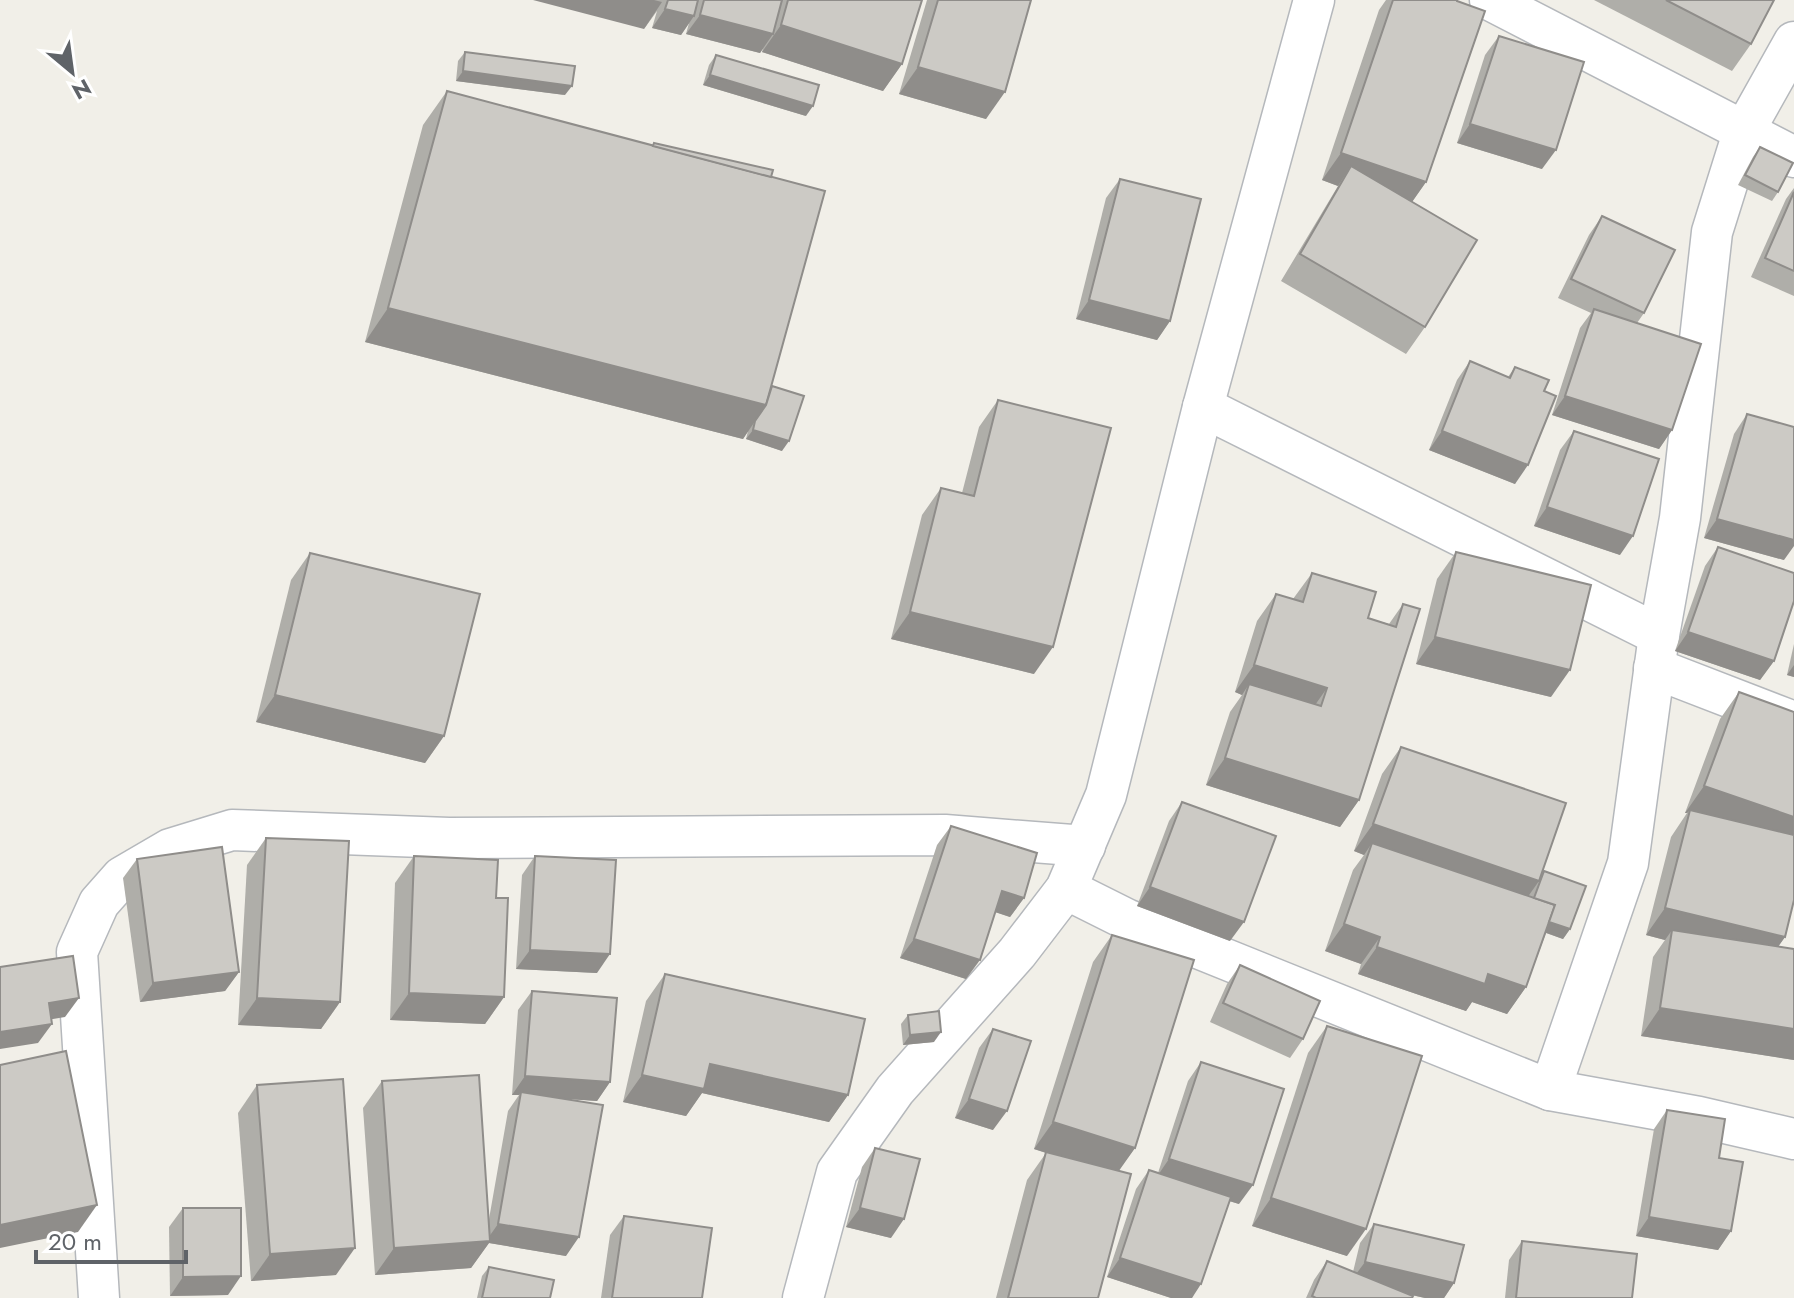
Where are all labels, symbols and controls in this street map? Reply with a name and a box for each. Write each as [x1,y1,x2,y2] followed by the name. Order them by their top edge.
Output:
[32,32,112,112] north arrow
[66,71,97,108] text: N
[36,1214,186,1264] scale bar
[48,1224,102,1259] text: 20 m

